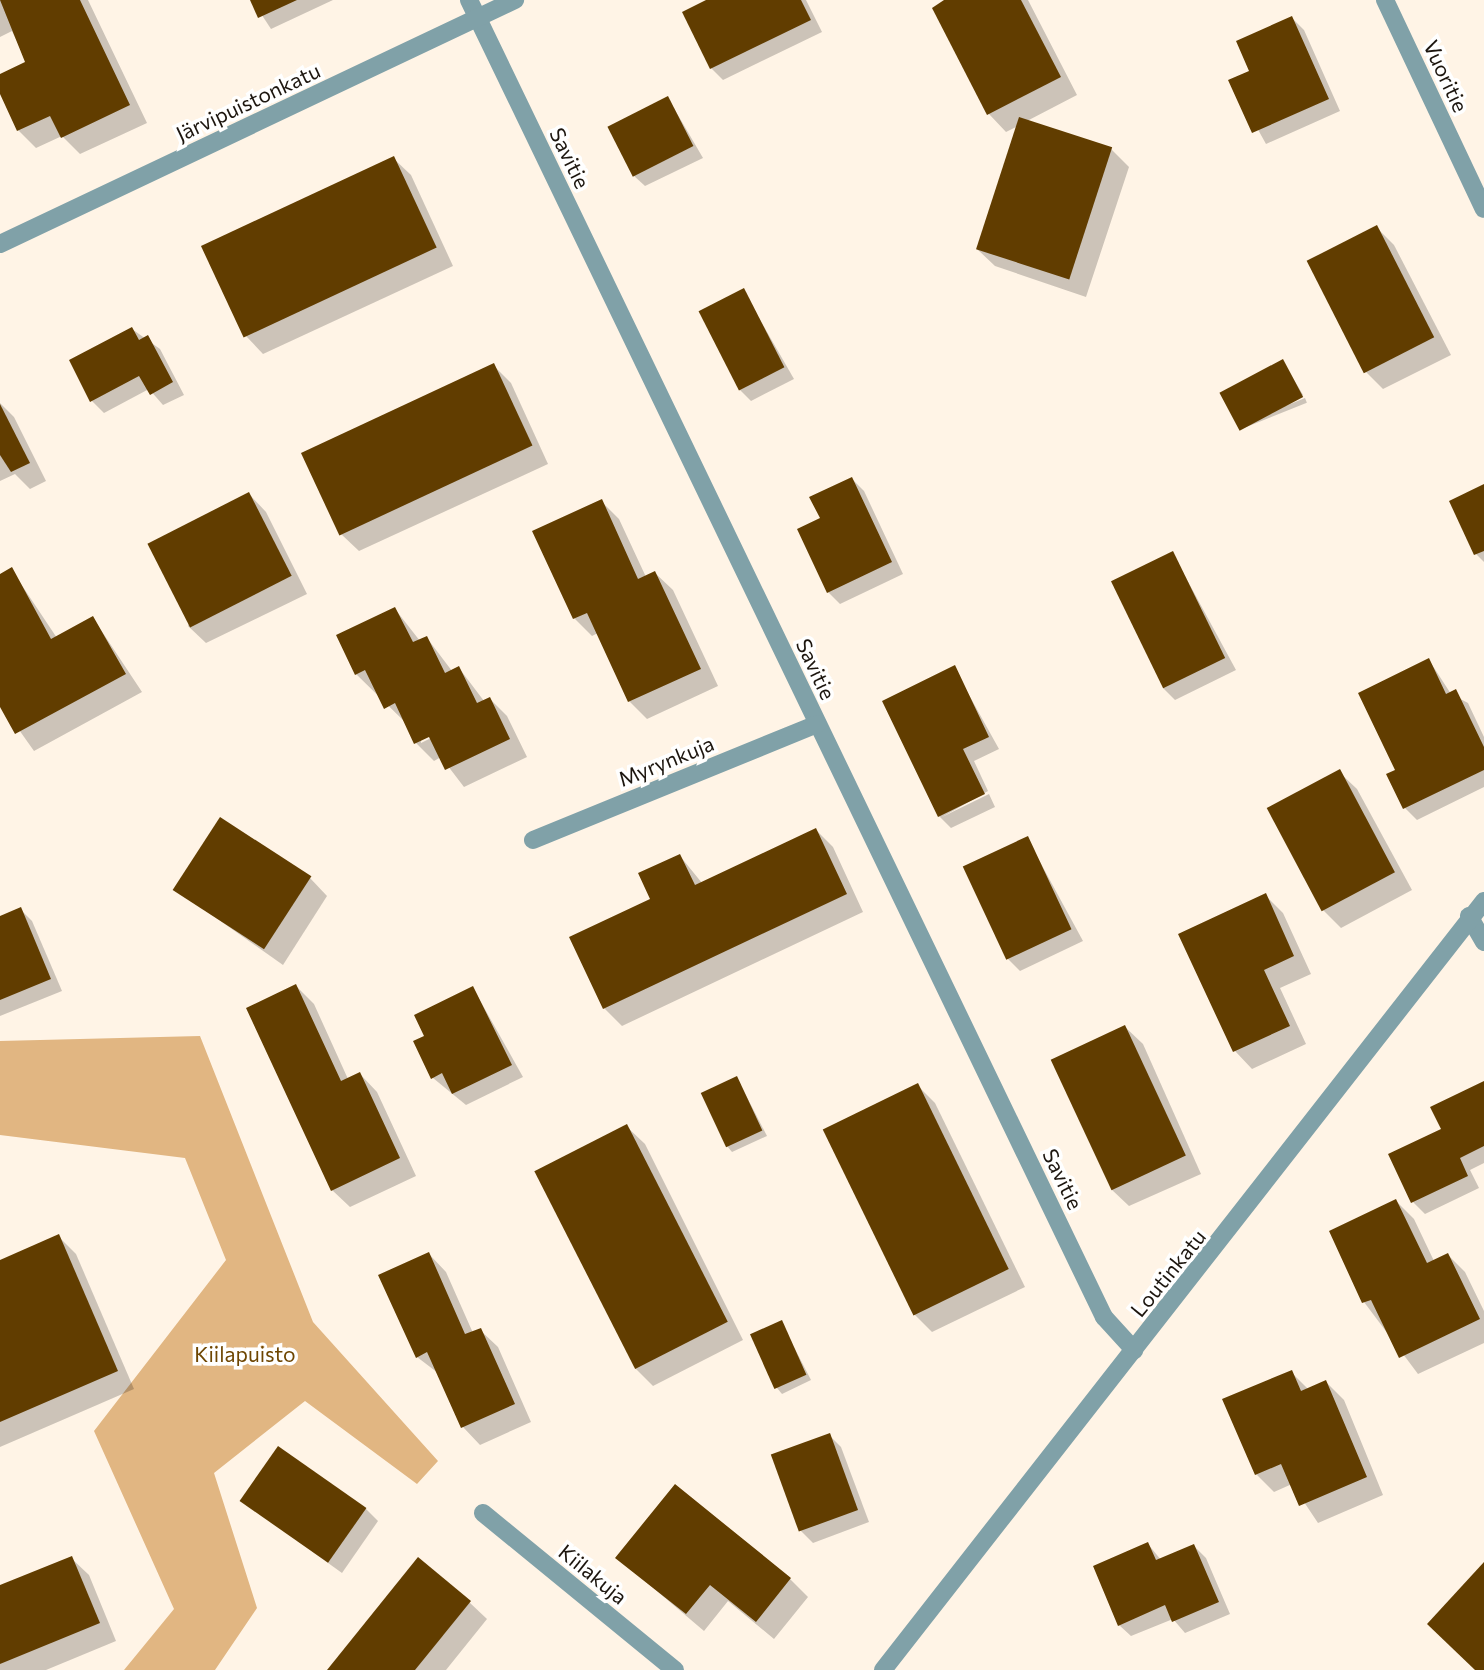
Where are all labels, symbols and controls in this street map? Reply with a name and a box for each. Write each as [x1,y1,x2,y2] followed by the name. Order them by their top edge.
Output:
[1418,36,1474,116] street label: Vuoritie
[172,58,324,146] street label: Järvipuistonkatu
[545,124,595,192] street label: Savitie
[791,635,841,703] street label: Savitie
[614,730,718,792] street label: Myrynkuja
[1038,1145,1088,1213] street label: Savitie
[1125,1224,1211,1322] street label: Loutinkatu
[194,1341,296,1367] park label: Kiilapuisto
[554,1539,632,1609] street label: Kiilakuja

